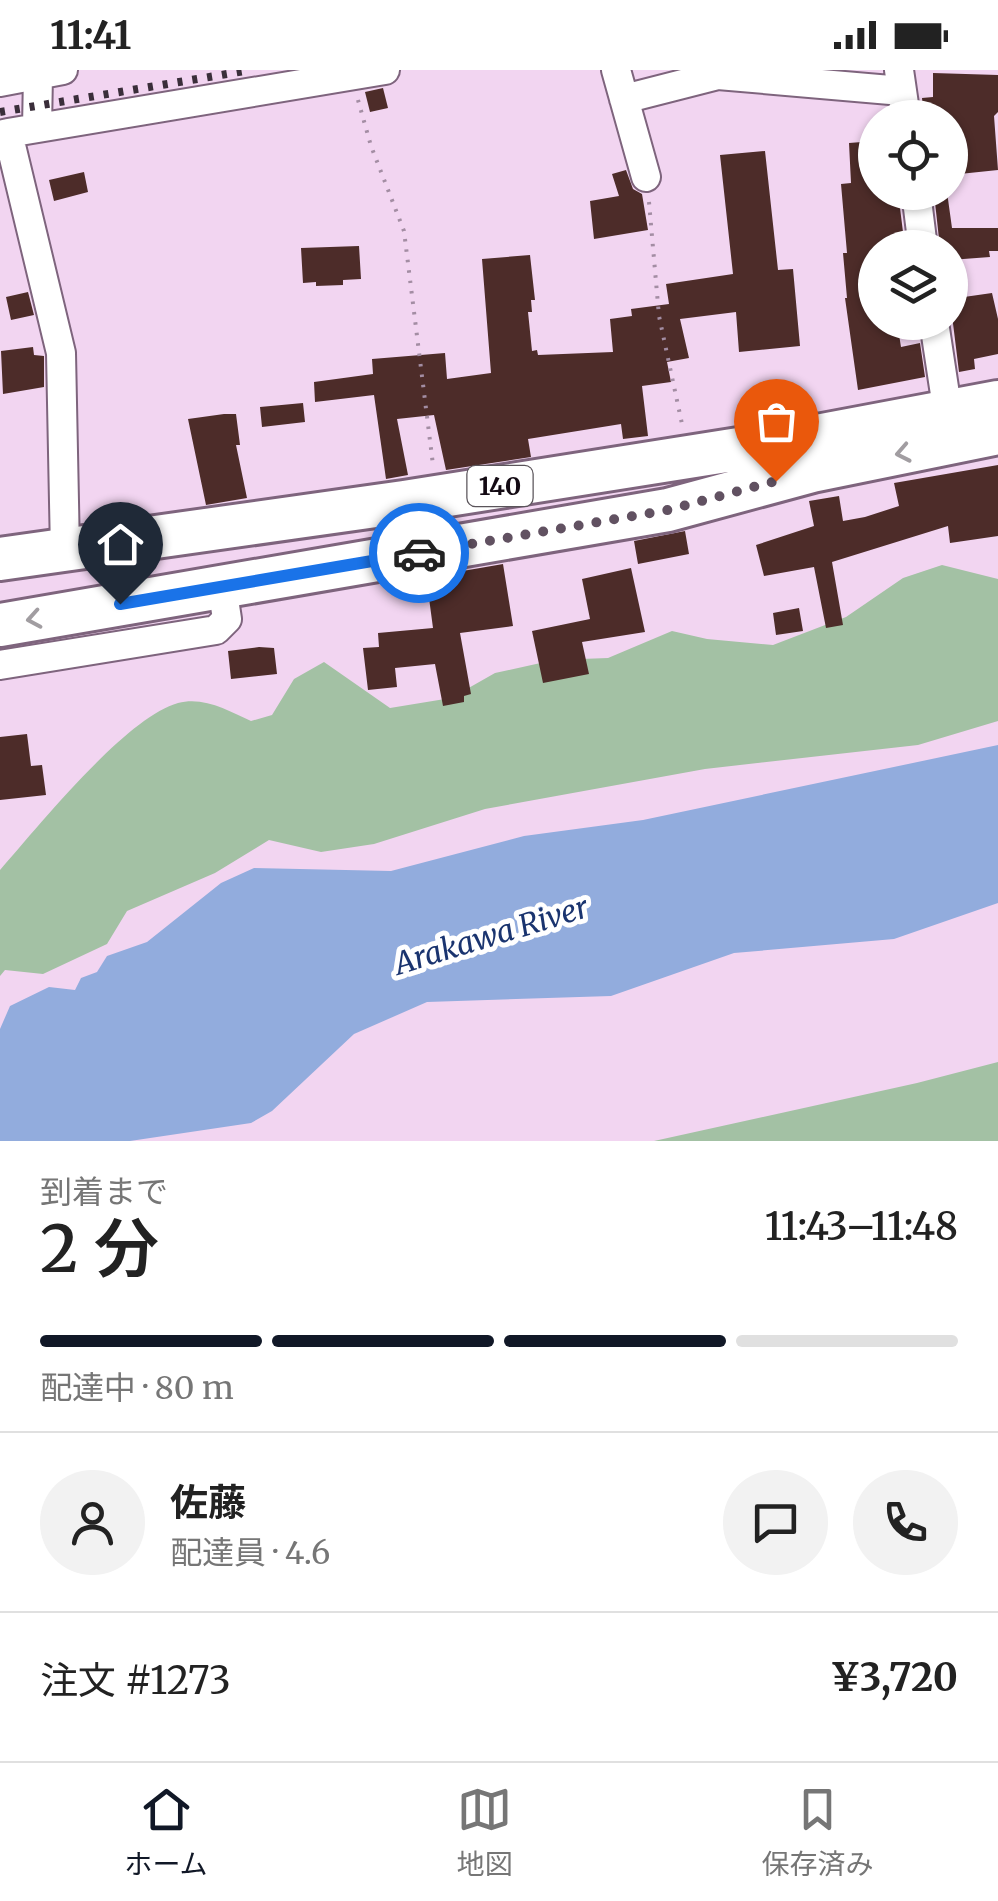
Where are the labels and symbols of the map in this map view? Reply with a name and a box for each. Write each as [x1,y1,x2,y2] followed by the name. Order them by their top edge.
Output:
[734,379,819,482] pin
[894,442,911,463] one-way arrow
[468,466,532,506] road number: 140
[78,502,163,605] pin
[369,503,469,603] courier
[26,608,42,629] one-way arrow
[388,887,593,983] water label: Arakawa River

